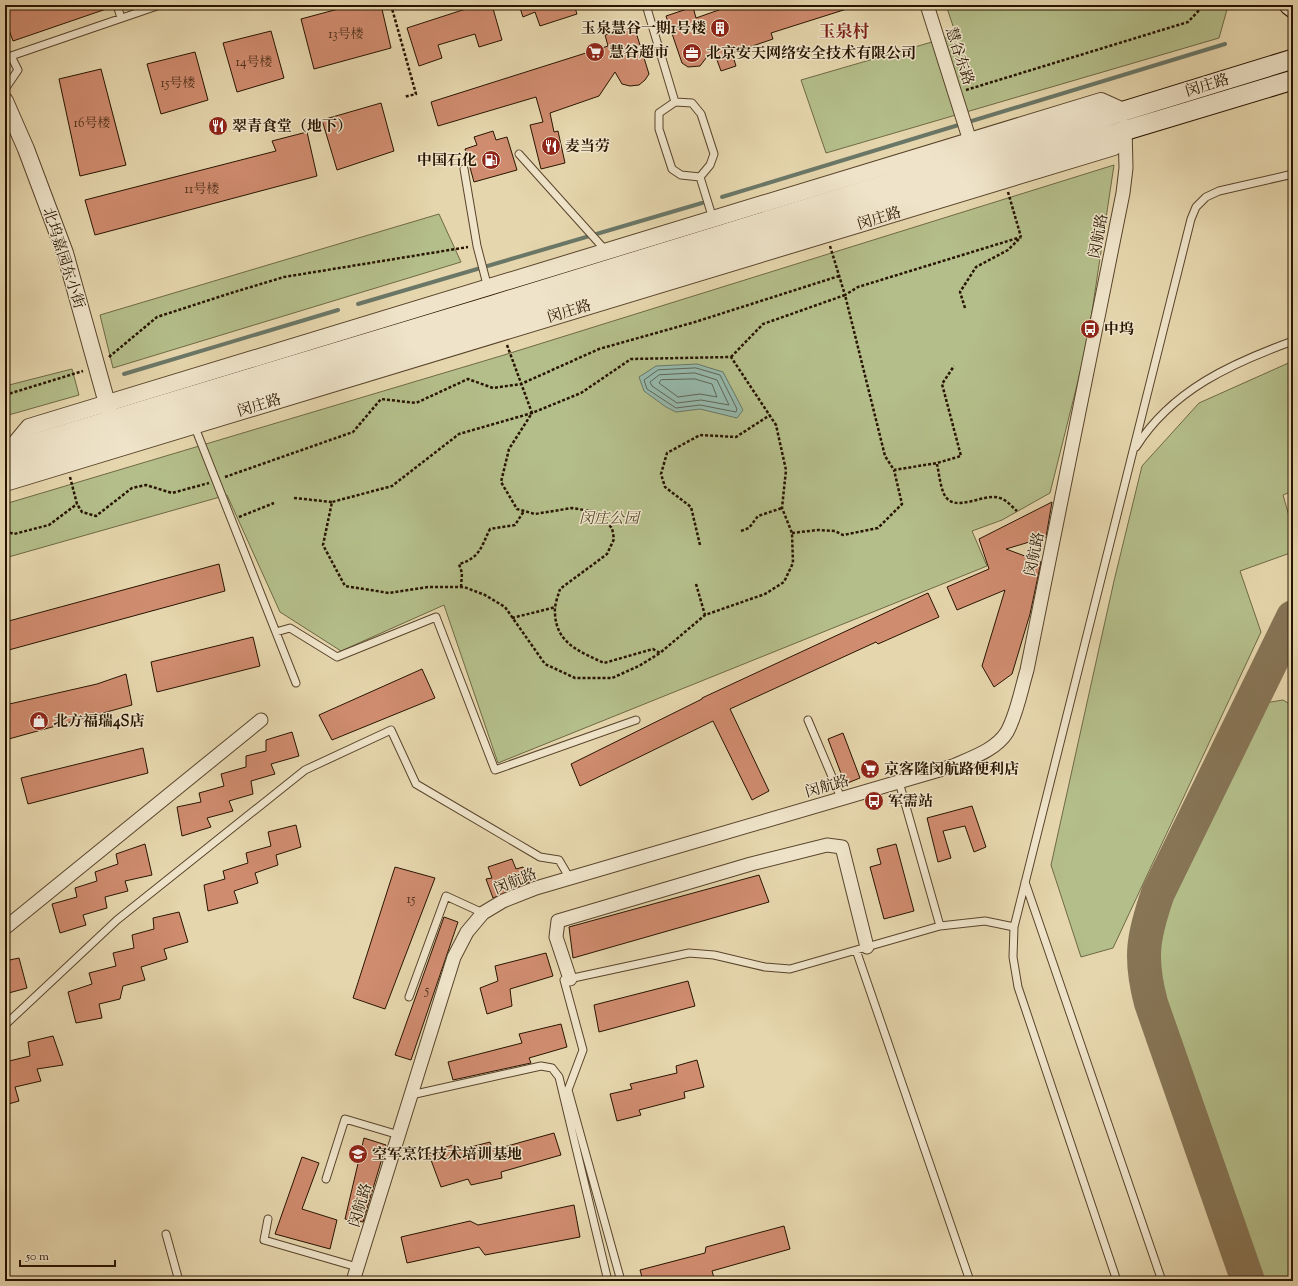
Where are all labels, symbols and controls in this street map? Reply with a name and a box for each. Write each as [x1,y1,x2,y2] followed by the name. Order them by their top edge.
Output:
[709,17,731,39] building icon: 玉泉慧谷一期1号楼
[581,19,706,40] place label: 玉泉慧谷一期1号楼
[819,21,870,45] district label: 玉泉村
[939,25,978,88] street label: 慧谷东路
[328,26,364,44] house number: 13号楼
[584,41,606,63] supermarket icon: 慧谷超市
[681,42,703,64] office icon: 北京安天网络安全技术有限公司
[609,43,669,64] place label: 慧谷超市
[706,44,916,65] place label: 北京安天网络安全技术有限公司
[236,54,272,72] house number: 14号楼
[1183,70,1232,103] street label: 闵庄路
[161,75,195,93] house number: 15号楼
[74,115,110,133] house number: 16号楼
[207,115,229,137] restaurant icon: 翠青食堂（地下）
[232,117,352,138] place label: 翠青食堂（地下）
[540,135,562,157] restaurant icon: 麦当劳
[565,137,610,158] place label: 麦当劳
[480,149,502,171] fuel station icon: 中国石化
[417,151,477,172] place label: 中国石化
[185,181,219,199] house number: 11号楼
[855,203,904,236] street label: 闵庄路
[36,205,89,312] street label: 北坞嘉园东小街
[1085,212,1114,260] street label: 闵航路
[545,296,594,329] street label: 闵庄路
[1079,318,1101,340] bus stop icon: 中坞
[1104,320,1134,341] place label: 中坞
[235,390,284,423] street label: 闵庄路
[579,509,641,530] park label: 闵庄公园
[1021,530,1050,579] street label: 闵航路
[28,710,50,732] shop icon: 北方福瑞4S店
[53,712,145,733] place label: 北方福瑞4S店
[859,758,881,780] supermarket icon: 京客隆闵航路便利店
[884,760,1019,781] place label: 京客隆闵航路便利店
[803,771,852,804] street label: 闵航路
[863,790,885,812] bus stop icon: 军需站
[888,792,933,813] place label: 军需站
[491,864,540,901] street label: 闵航路
[407,891,416,909] house number: 15
[424,982,430,1000] house number: 5
[347,1143,369,1165] school or university icon: 空军烹饪技术培训基地
[372,1145,522,1166] place label: 空军烹饪技术培训基地
[345,1181,378,1230] street label: 闵航路
[20,1242,115,1268] scale bar
[25,1248,49,1266] text: 50 m

